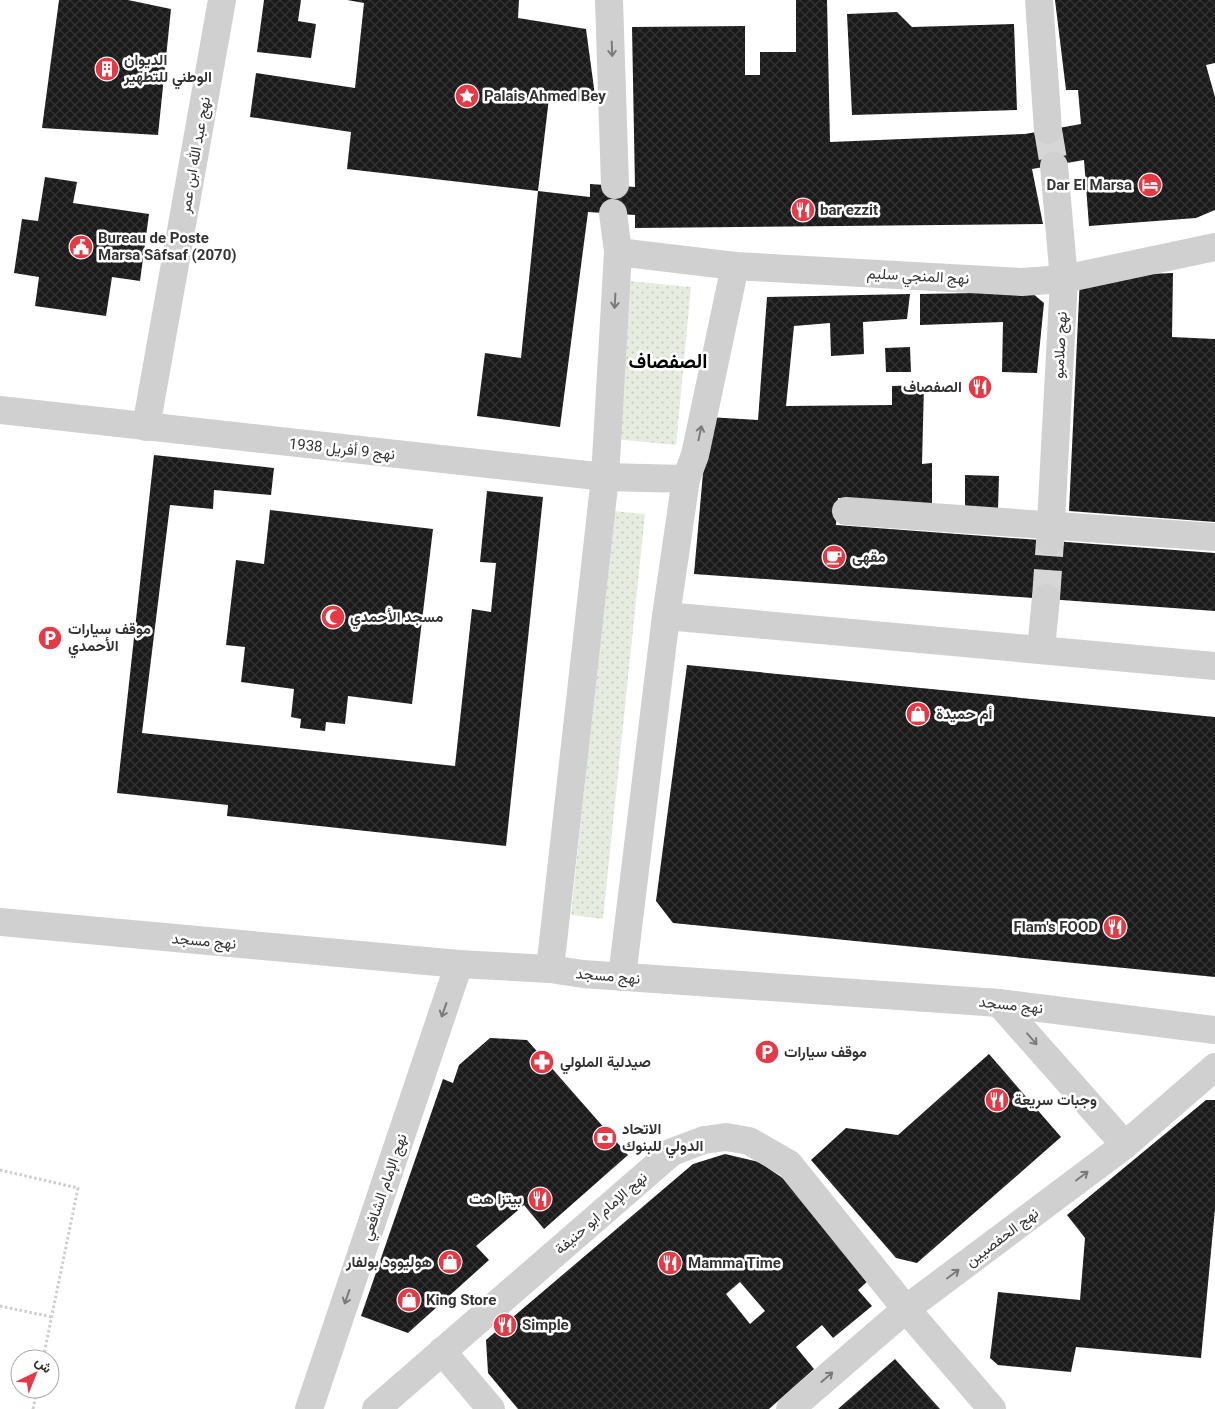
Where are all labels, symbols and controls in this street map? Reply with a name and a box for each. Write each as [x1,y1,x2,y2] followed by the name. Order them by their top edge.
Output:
[607,40,616,56] one-way arrow
[123,51,212,90] place label: الديوان الوطني للتطهير
[94,56,120,82] building icon: الديوان الوطني للتطهير
[454,83,480,109] place icon: Palais Ahmed Bey
[484,87,606,105] place label: Palais Ahmed Bey
[176,95,216,216] street label: نهج عبد الله ابن عمر
[1137,172,1163,198] hotel icon: Dar El Marsa
[1046,176,1132,194] place label: Dar El Marsa
[790,197,816,223] restaurant icon: bar ezzit
[820,201,878,219] place label: bar ezzit
[98,229,237,264] place label: Bureau de Poste Marsa Sâfsaf (2070)
[68,234,94,260] public building icon: Bureau de Poste Marsa Sâfsaf (2070)
[866,264,970,292] street label: نهج المنجي سليم
[611,292,620,308] one-way arrow
[1049,311,1073,379] street label: نهج صلامبو
[629,349,707,373] district label: الصفصاف
[967,374,993,400] restaurant icon: الصفصاف
[903,378,962,396] place label: الصفصاف
[696,425,705,441] one-way arrow
[288,434,396,466] street label: نهج 9 أفريل 1938
[821,544,847,570] cafe icon: مقهى
[852,548,886,566] place label: مقهى
[320,604,346,630] mosque icon: مسجد الأحمدي
[350,608,443,630] place label: مسجد الأحمدي
[68,620,151,659] place label: موقف سيارات الأحمدي
[37,625,63,651] parking icon: موقف سيارات الأحمدي
[905,701,931,727] shop icon: أم حميدة
[936,705,993,724] place label: أم حميدة
[1102,914,1128,940] restaurant icon: Flam's FOOD
[1014,918,1098,936] place label: Flam's FOOD
[171,929,237,955] street label: نهج مسجد
[575,964,641,990] street label: نهج مسجد
[978,993,1044,1019] street label: نهج مسجد
[438,1002,448,1018] one-way arrow
[1026,1033,1037,1046] one-way arrow
[754,1039,780,1065] parking icon: موقف سيارات
[784,1043,867,1061] place label: موقف سيارات
[529,1049,555,1075] pharmacy icon: صيدلية الملولي
[560,1053,651,1075] place label: صيدلية الملولي
[984,1087,1010,1113] restaurant icon: وجبات سريعة
[1014,1091,1097,1109] place label: وجبات سريعة
[622,1120,704,1159] place label: الاتحاد الدولي للبنوك
[592,1125,618,1151] bank icon: الاتحاد الدولي للبنوك
[357,1131,415,1244] street label: نهج الإمام الشافعي
[551,1168,652,1260] street label: نهج الإمام ابو حنيفة
[1075,1171,1088,1182] one-way arrow
[527,1186,553,1212] restaurant icon: بيتزا هت
[469,1190,522,1208] place label: بيتزا هت
[962,1204,1043,1272] street label: نهج الحفصيين
[437,1249,463,1275] shop icon: هوليوود بولفار
[657,1250,683,1276] restaurant icon: Mamma Time
[345,1253,432,1271] place label: هوليوود بولفار
[688,1254,781,1272] place label: Mamma Time
[946,1269,960,1279] one-way arrow
[396,1287,422,1313] shop icon: King Store
[342,1289,351,1304] one-way arrow
[426,1291,496,1309] place label: King Store
[492,1312,518,1338] restaurant icon: Simple
[522,1316,569,1334] place label: Simple
[10,1349,60,1399] north arrow
[32,1353,56,1377] text: ش
[820,1372,833,1383] one-way arrow

